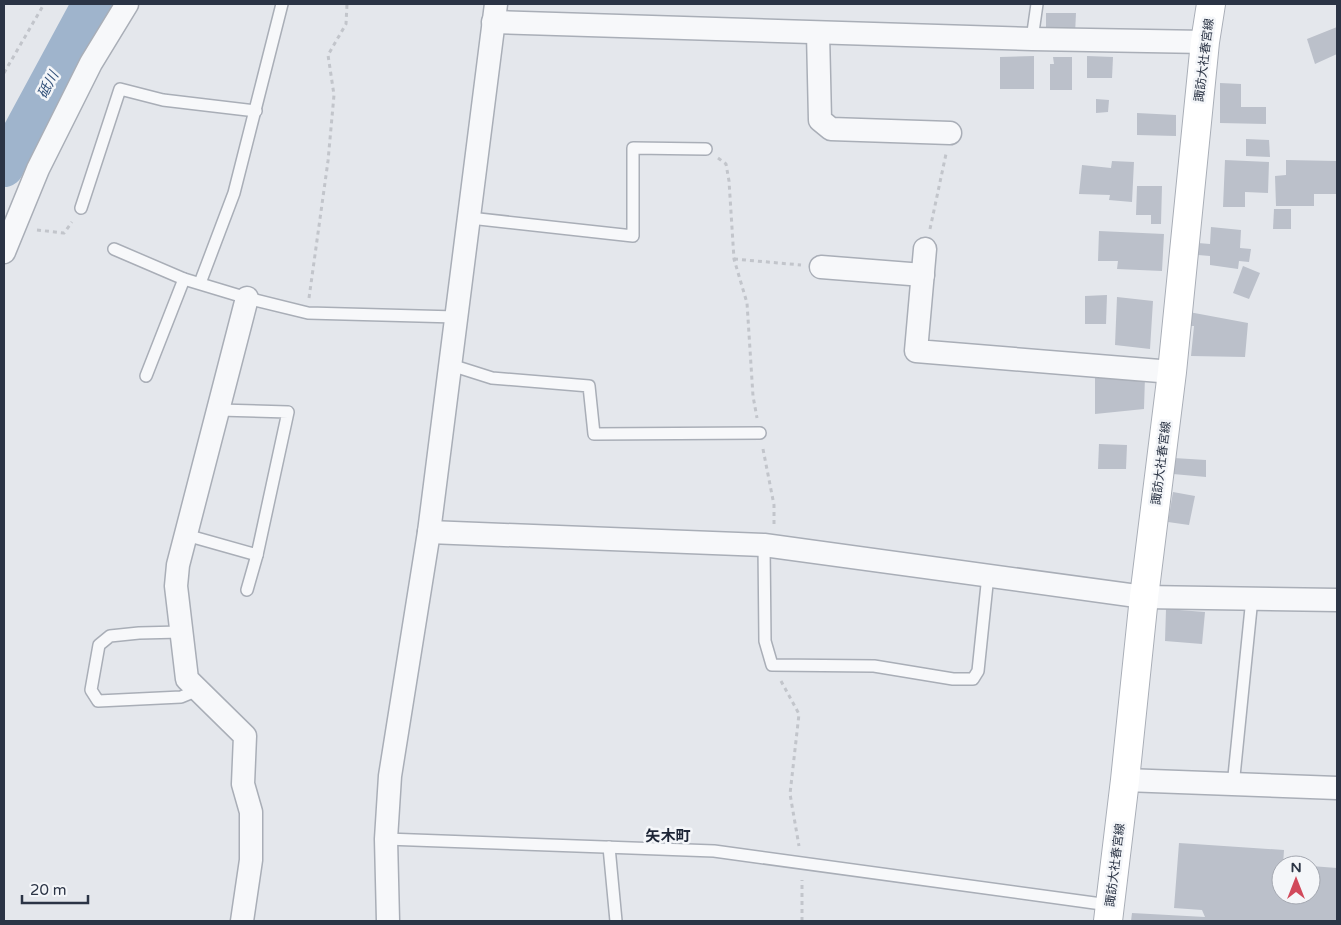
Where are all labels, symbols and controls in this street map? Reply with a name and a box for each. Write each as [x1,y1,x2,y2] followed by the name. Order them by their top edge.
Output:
[1192,17,1216,103] street label: 諏訪大社春宮線
[34,67,63,101] water label: 砥川
[1149,420,1173,506] street label: 諏訪大社春宮線
[1103,822,1127,908] street label: 諏訪大社春宮線
[645,827,691,845] district label: 矢木町
[1271,855,1321,905] north arrow
[1290,859,1302,876] text: N
[22,872,89,904] scale bar
[30,881,67,899] text: 20 m

